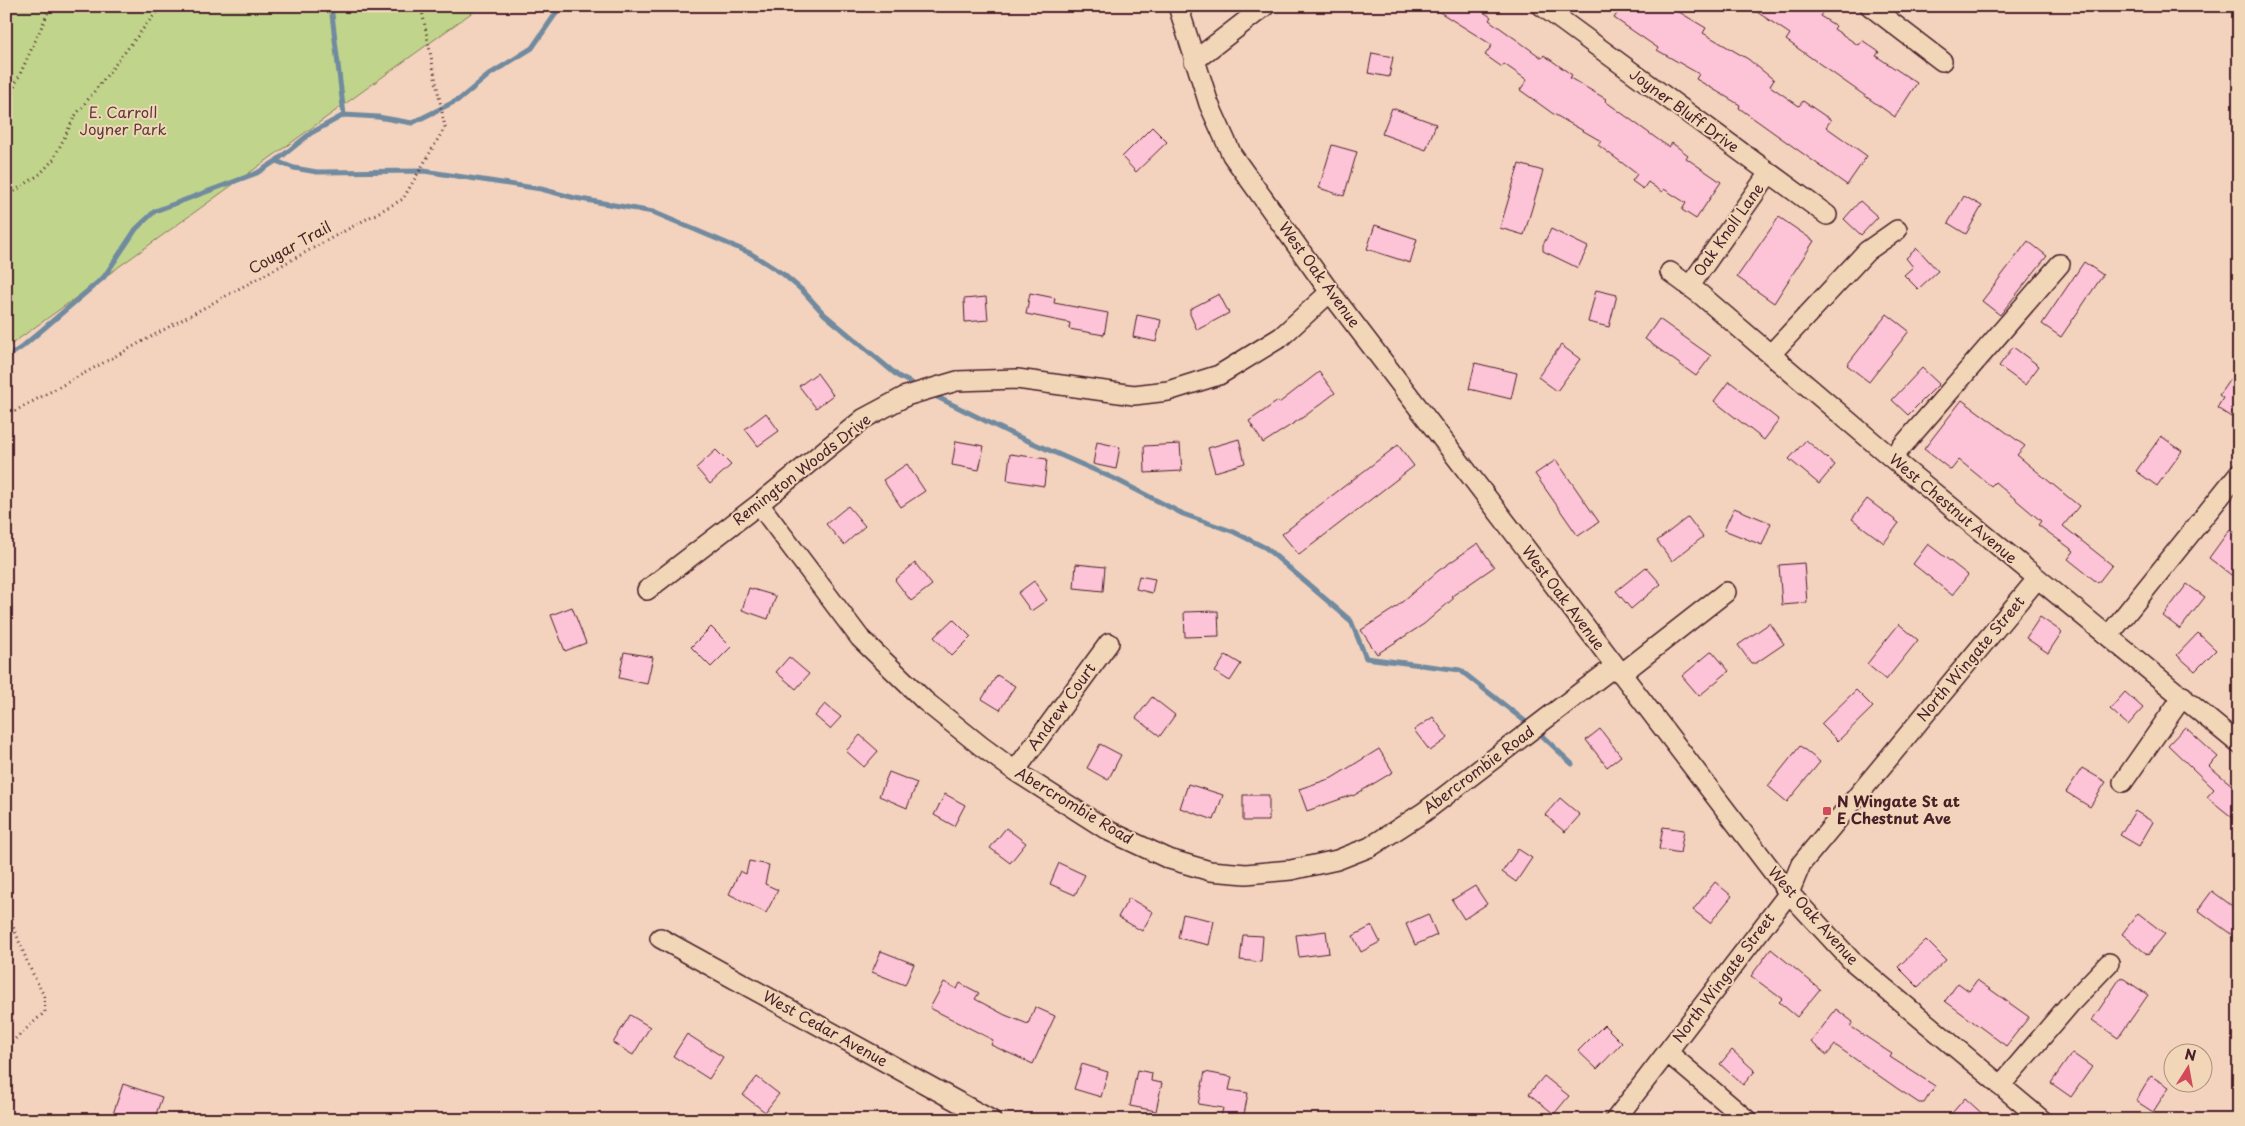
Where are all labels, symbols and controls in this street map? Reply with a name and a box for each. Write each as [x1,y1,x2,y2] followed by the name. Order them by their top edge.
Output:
[1625,62,1745,158] street label: Joyner Bluff Drive
[79,100,167,140] park label: E. Carroll Joyner Park
[1687,178,1769,281] street label: Oak Knoll Lane
[244,214,335,279] street label: Cougar Trail
[1274,216,1367,332] street label: West Oak Avenue
[727,407,875,530] street label: Remington Woods Drive
[1885,447,2023,568] street label: West Chestnut Avenue
[1517,540,1611,654] street label: West Oak Avenue
[1910,590,2029,726] street label: North Wingate Street
[1021,657,1101,755] street label: Andrew Court
[1418,719,1539,818] street label: Abercrombie Road
[1011,760,1138,849] street label: Abercrombie Road
[1837,789,1960,829] place label: N Wingate St at E Chestnut Ave
[1821,805,1833,817] marker: N Wingate St at E Chestnut Ave
[1763,860,1865,970] street label: West Oak Avenue
[1666,907,1779,1047] street label: North Wingate Street
[759,984,892,1072] street label: West Cedar Avenue
[2183,1043,2198,1066] text: N
[2162,1044,2212,1094] north arrow

